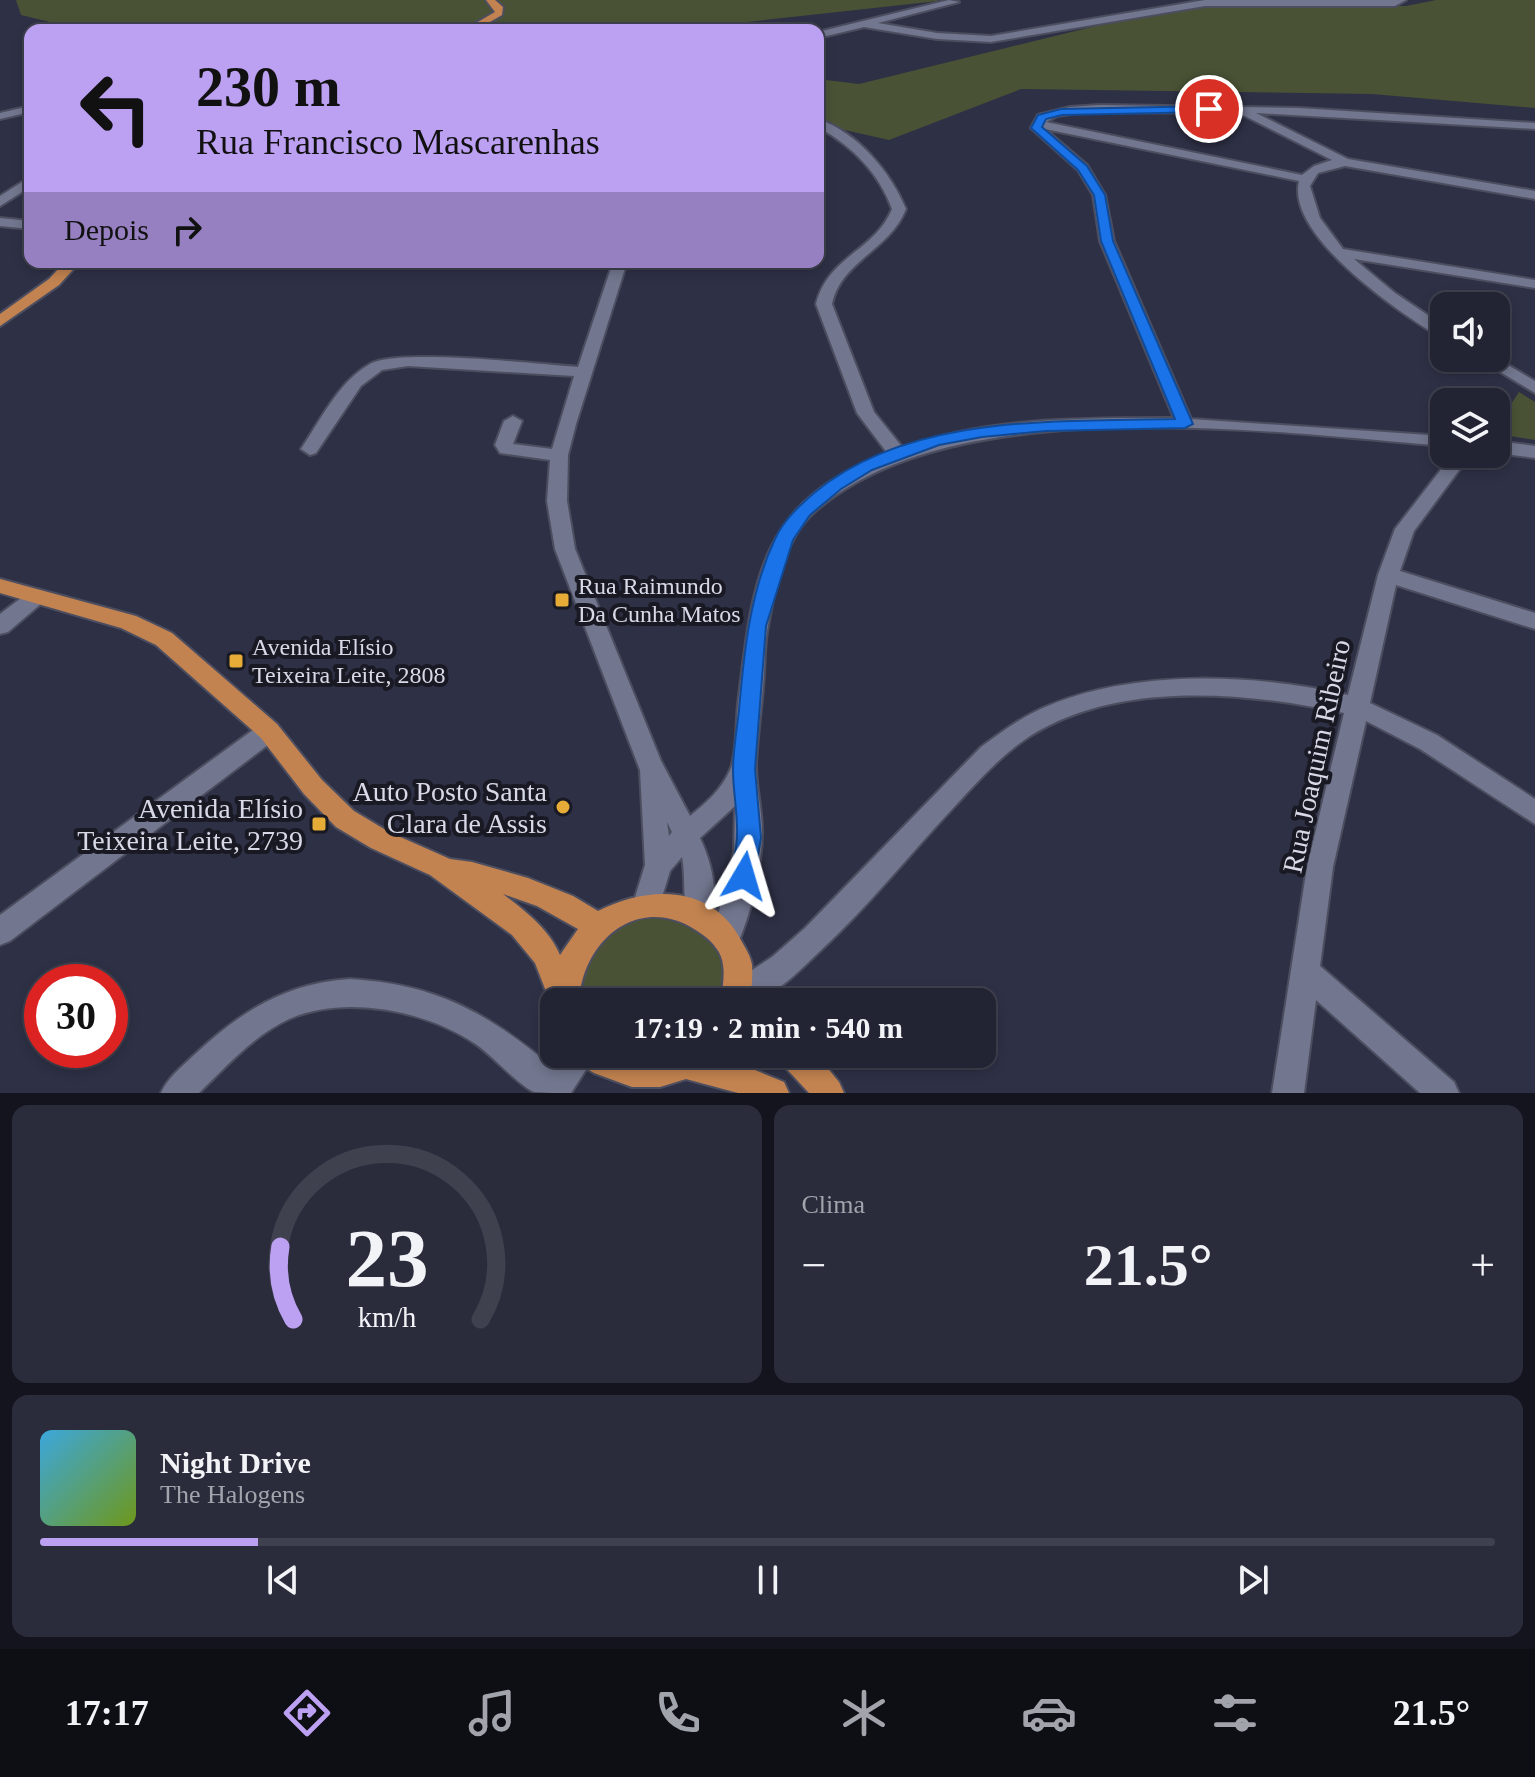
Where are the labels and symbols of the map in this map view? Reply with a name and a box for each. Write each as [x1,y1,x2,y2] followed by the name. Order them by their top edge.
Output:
[1175,75,1243,143] pin
[578,573,741,627] place label: Rua Raimundo Da Cunha Matos
[553,591,571,609] marker: Rua Raimundo Da Cunha Matos
[252,634,446,688] place label: Avenida Elísio Teixeira Leite, 2808
[1277,636,1356,876] street label: Rua Joaquim Ribeiro
[227,652,245,670] marker: Avenida Elísio Teixeira Leite, 2808
[353,776,548,839] place label: Auto Posto Santa Clara de Assis
[77,793,303,856] place label: Avenida Elísio Teixeira Leite, 2739
[554,798,572,816] marker: Auto Posto Santa Clara de Assis
[310,815,328,833] marker: Avenida Elísio Teixeira Leite, 2739
[702,834,786,918] position arrow
[24,964,128,1068] speed limit sign: 30

